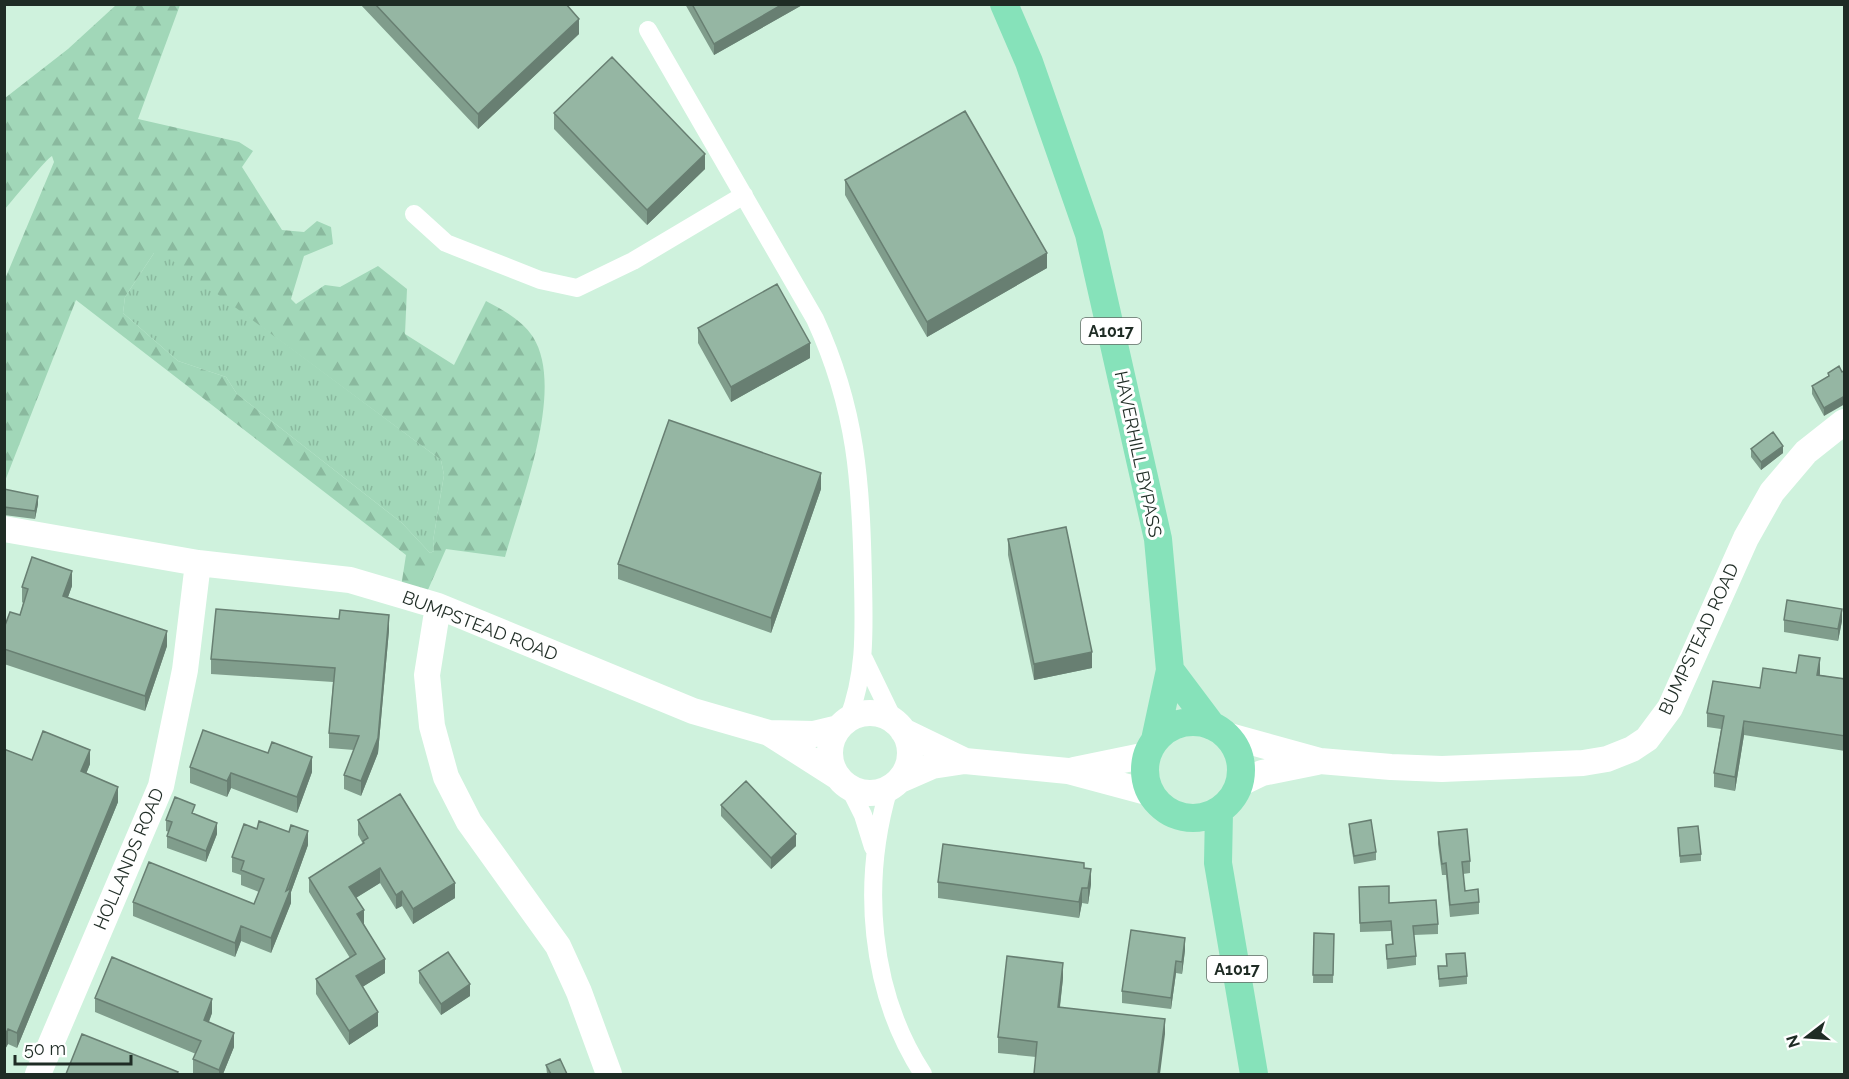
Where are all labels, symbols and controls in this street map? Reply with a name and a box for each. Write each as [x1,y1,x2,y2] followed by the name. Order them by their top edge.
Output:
[1081,318,1141,344] road number: A1017
[1111,369,1166,539] street label: HAVERHILL BYPASS
[1654,560,1743,718] street label: BUMPSTEAD ROAD
[399,586,561,665] street label: BUMPSTEAD ROAD
[89,785,168,933] street label: HOLLANDS ROAD
[1207,956,1267,982] road number: A1017
[1777,1007,1837,1067] north arrow
[15,1028,130,1066] scale bar
[1782,1033,1804,1050] text: N
[24,1038,66,1059] text: 50 m

